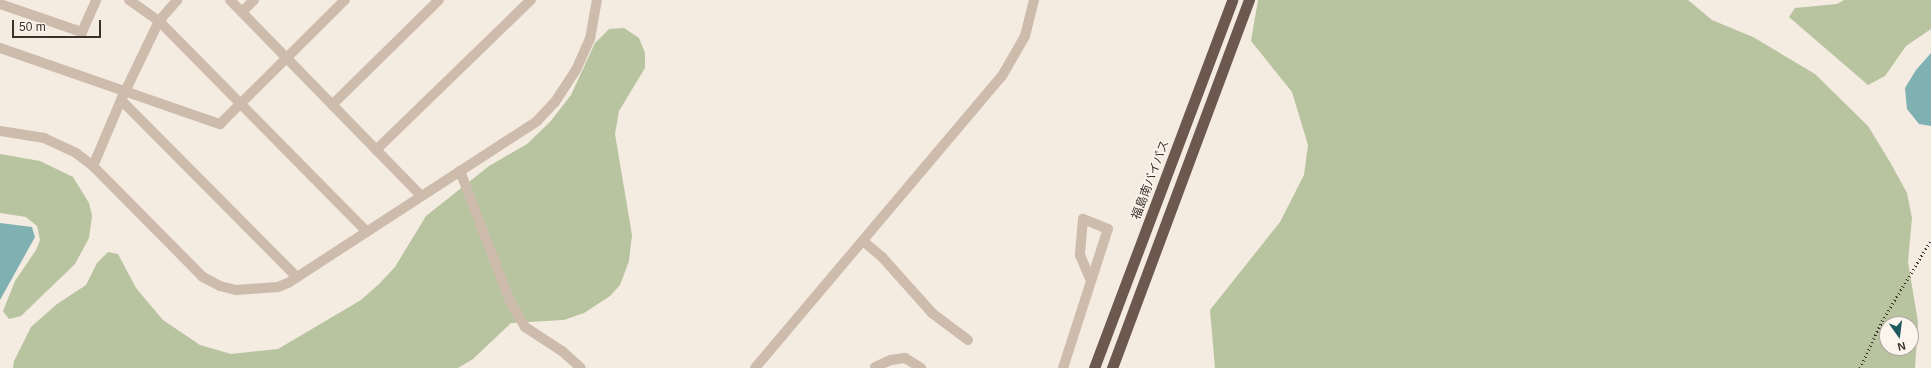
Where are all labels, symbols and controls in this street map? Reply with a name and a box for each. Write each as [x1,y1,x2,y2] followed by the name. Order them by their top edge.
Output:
[14,12,103,38] scale bar
[19,20,46,34] text: 50 m
[1129,138,1173,222] street label: 福島南バイパス
[1879,316,1919,356] north arrow
[1896,340,1907,353] text: N

